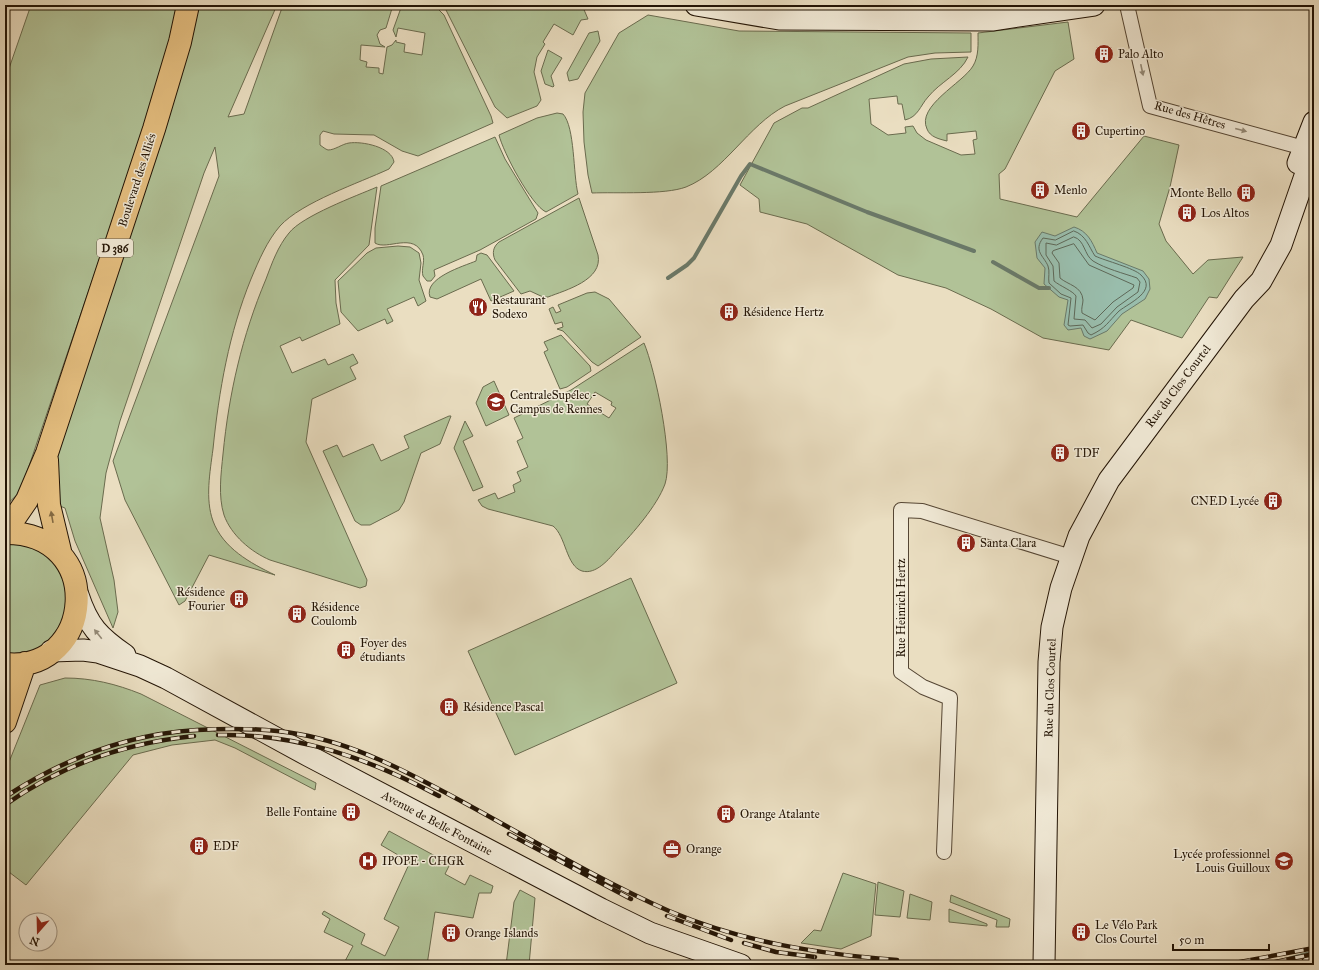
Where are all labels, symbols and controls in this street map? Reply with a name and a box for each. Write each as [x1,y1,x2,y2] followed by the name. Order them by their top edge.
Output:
[1093,43,1115,65] building icon: Palo Alto
[1118,47,1163,61] place label: Palo Alto
[1139,64,1145,76] one-way arrow
[1153,98,1227,132] street label: Rue des Hêtres
[1070,120,1092,142] building icon: Cupertino
[1095,124,1145,138] place label: Cupertino
[1236,127,1248,133] one-way arrow
[115,131,159,229] street label: Boulevard des Alliés
[1029,179,1051,201] building icon: Menlo
[1235,182,1257,204] building icon: Monte Bello
[1054,183,1087,197] place label: Menlo
[1170,186,1232,200] place label: Monte Bello
[1176,202,1198,224] building icon: Los Altos
[1201,206,1249,220] place label: Los Altos
[97,239,133,257] road number: D 386
[492,293,546,321] place label: Restaurant Sodexo
[467,296,489,318] restaurant icon: Restaurant Sodexo
[718,301,740,323] building icon: Résidence Hertz
[743,305,824,319] place label: Résidence Hertz
[1142,341,1214,430] street label: Rue du Clos Courtel
[510,388,602,416] place label: CentraleSupélec - Campus de Rennes
[485,391,507,413] school or university icon: CentraleSupélec - Campus de Rennes
[1049,442,1071,464] building icon: TDF
[1074,446,1100,460] place label: TDF
[1262,490,1284,512] building icon: CNED Lycée
[1191,494,1259,508] place label: CNED Lycée
[48,511,54,523] one-way arrow
[955,532,977,554] building icon: Santa Clara
[980,536,1037,550] place label: Santa Clara
[894,558,908,657] street label: Rue Heinrich Hertz
[176,585,225,613] place label: Résidence Fourier
[228,588,250,610] building icon: Résidence Fourier
[311,600,360,628] place label: Résidence Coulomb
[286,603,308,625] building icon: Résidence Coulomb
[94,628,102,639] one-way arrow
[360,636,407,664] place label: Foyer des étudiants
[1041,637,1059,738] street label: Rue du Clos Courtel
[335,639,357,661] building icon: Foyer des étudiants
[438,696,460,718] building icon: Résidence Pascal
[463,700,544,714] place label: Résidence Pascal
[378,787,495,858] street label: Avenue de Belle Fontaine
[340,801,362,823] building icon: Belle Fontaine
[715,803,737,825] building icon: Orange Atalante
[266,805,337,819] place label: Belle Fontaine
[740,807,820,822] place label: Orange Atalante
[188,835,210,857] building icon: EDF
[661,838,683,860] office icon: Orange
[213,839,239,853] place label: EDF
[686,842,722,857] place label: Orange
[1173,847,1271,875] place label: Lycée professionnel Louis Guilloux
[357,850,379,872] hospital icon: IPOPE - CHGR
[1273,850,1295,872] school or university icon: Lycée professionnel Louis Guilloux
[382,854,465,868] place label: IPOPE - CHGR
[18,912,58,952] north arrow
[1095,918,1158,946] place label: Le Vélo Park Clos Courtel
[1070,921,1092,943] building icon: Le Vélo Park Clos Courtel
[440,922,462,944] building icon: Orange Islands
[465,926,538,941] place label: Orange Islands
[1173,926,1269,952] scale bar
[28,933,41,949] text: N
[1179,933,1204,947] text: 50 m

